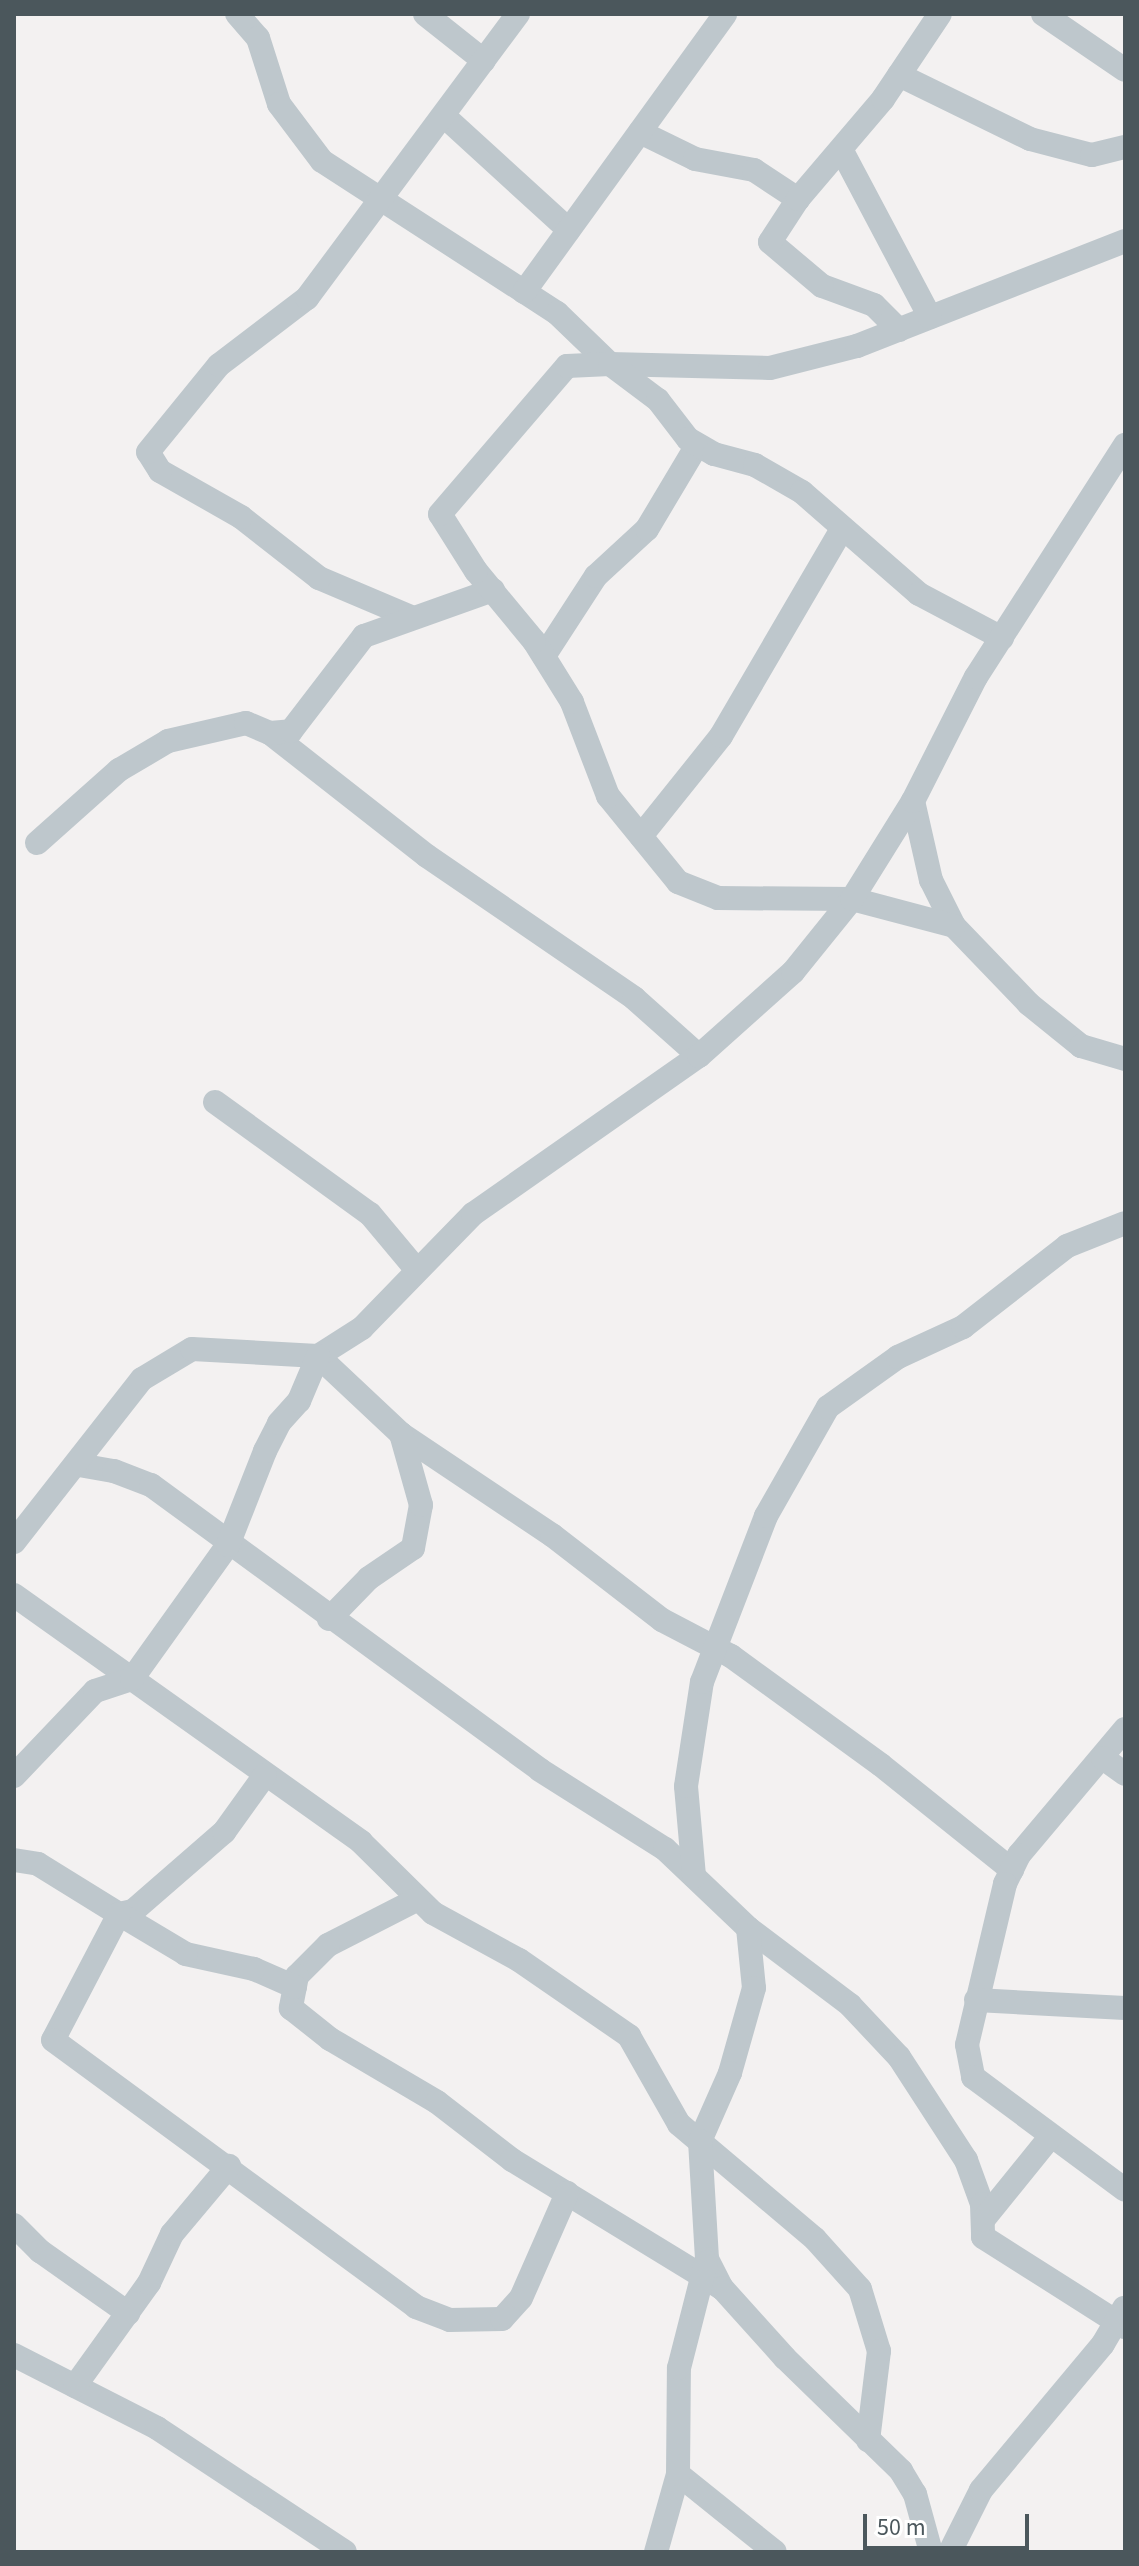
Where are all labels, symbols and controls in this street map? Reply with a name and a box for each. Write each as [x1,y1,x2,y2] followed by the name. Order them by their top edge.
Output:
[867,2498,1033,2548] scale bar
[877,2510,926,2545] text: 50 m

